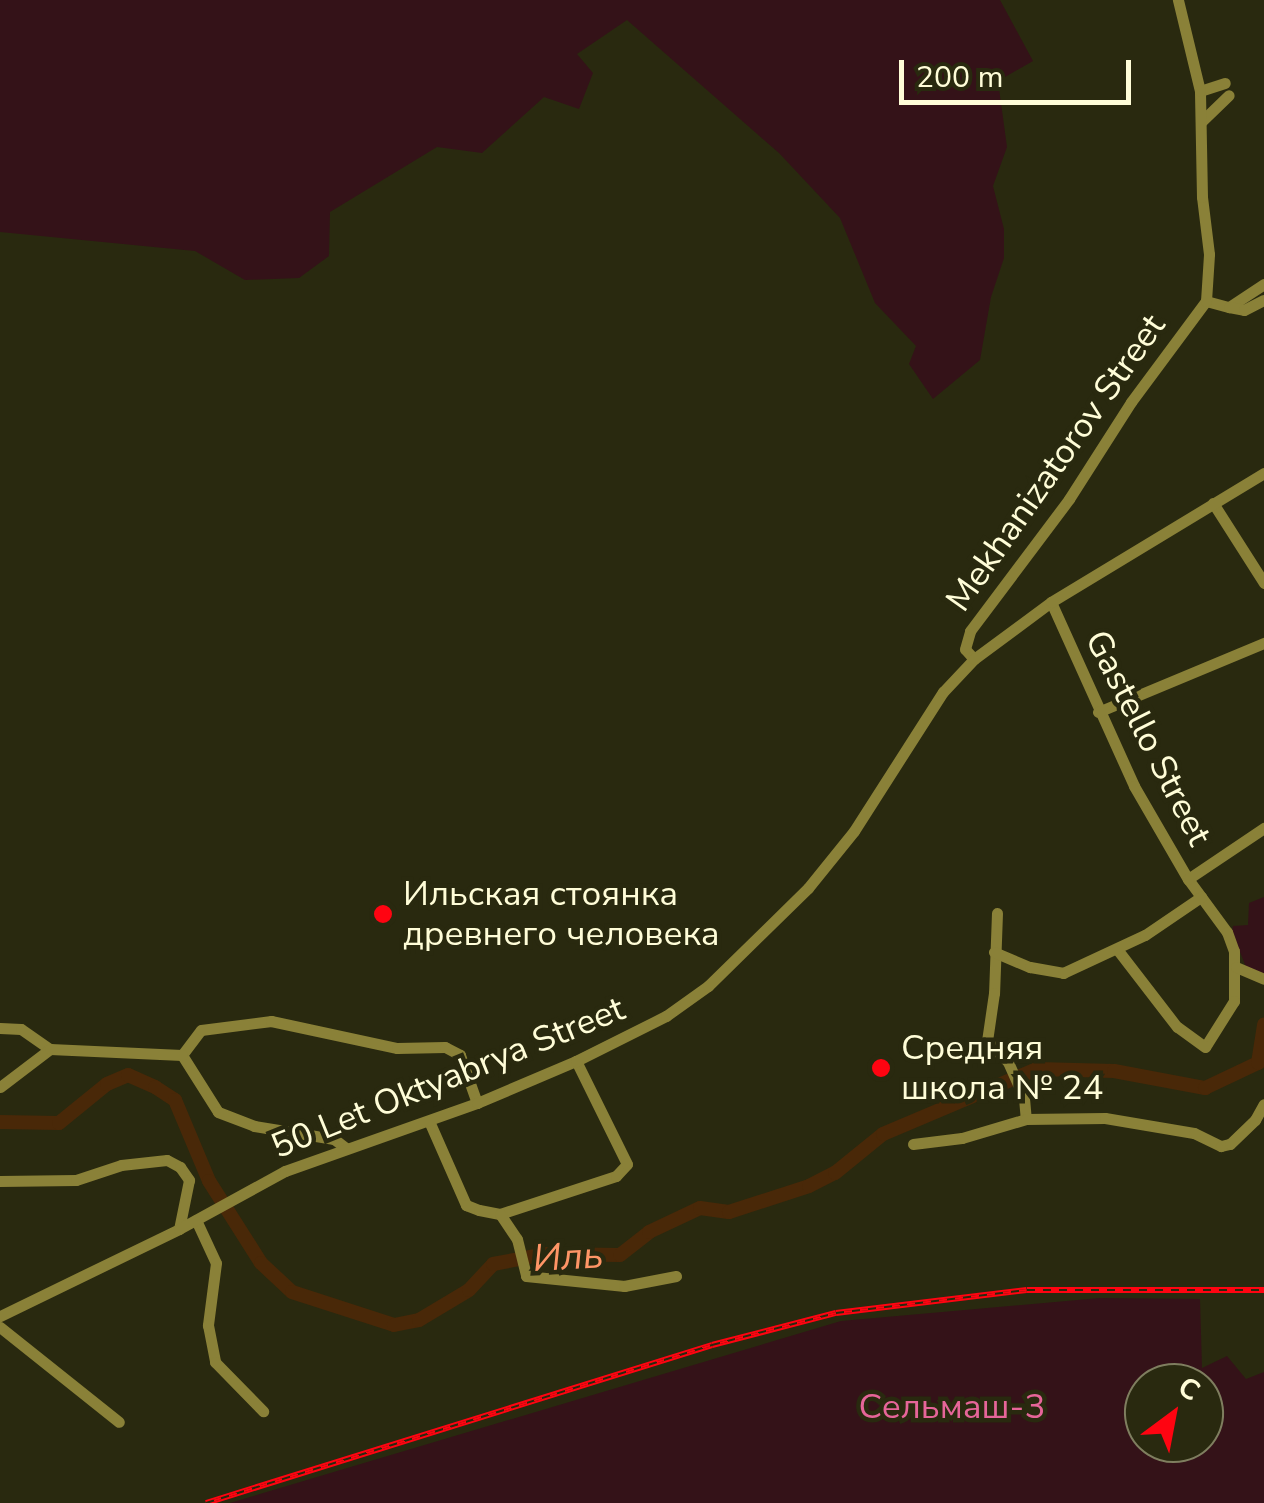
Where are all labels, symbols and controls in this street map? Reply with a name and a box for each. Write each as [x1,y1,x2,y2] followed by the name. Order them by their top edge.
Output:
[904,40,1136,102] scale bar
[916,57,1003,98] text: 200 m
[938,307,1174,619] street label: Mekhanizatorov Street
[1076,623,1220,853] street label: Gastello Street
[403,873,720,955] place label: Ильская стоянка древнего человека
[372,903,394,925] marker: Ильская стоянка древнего человека
[265,988,631,1168] street label: 50 Let Oktyabrya Street
[901,1027,1104,1109] place label: Средняя школа № 24
[870,1057,892,1079] marker: Средняя школа № 24
[532,1232,604,1282] water label: Иль
[1124,1363,1224,1463] north arrow
[1171,1368,1207,1410] text: С
[859,1386,1045,1428] park label: Сельмаш-3

